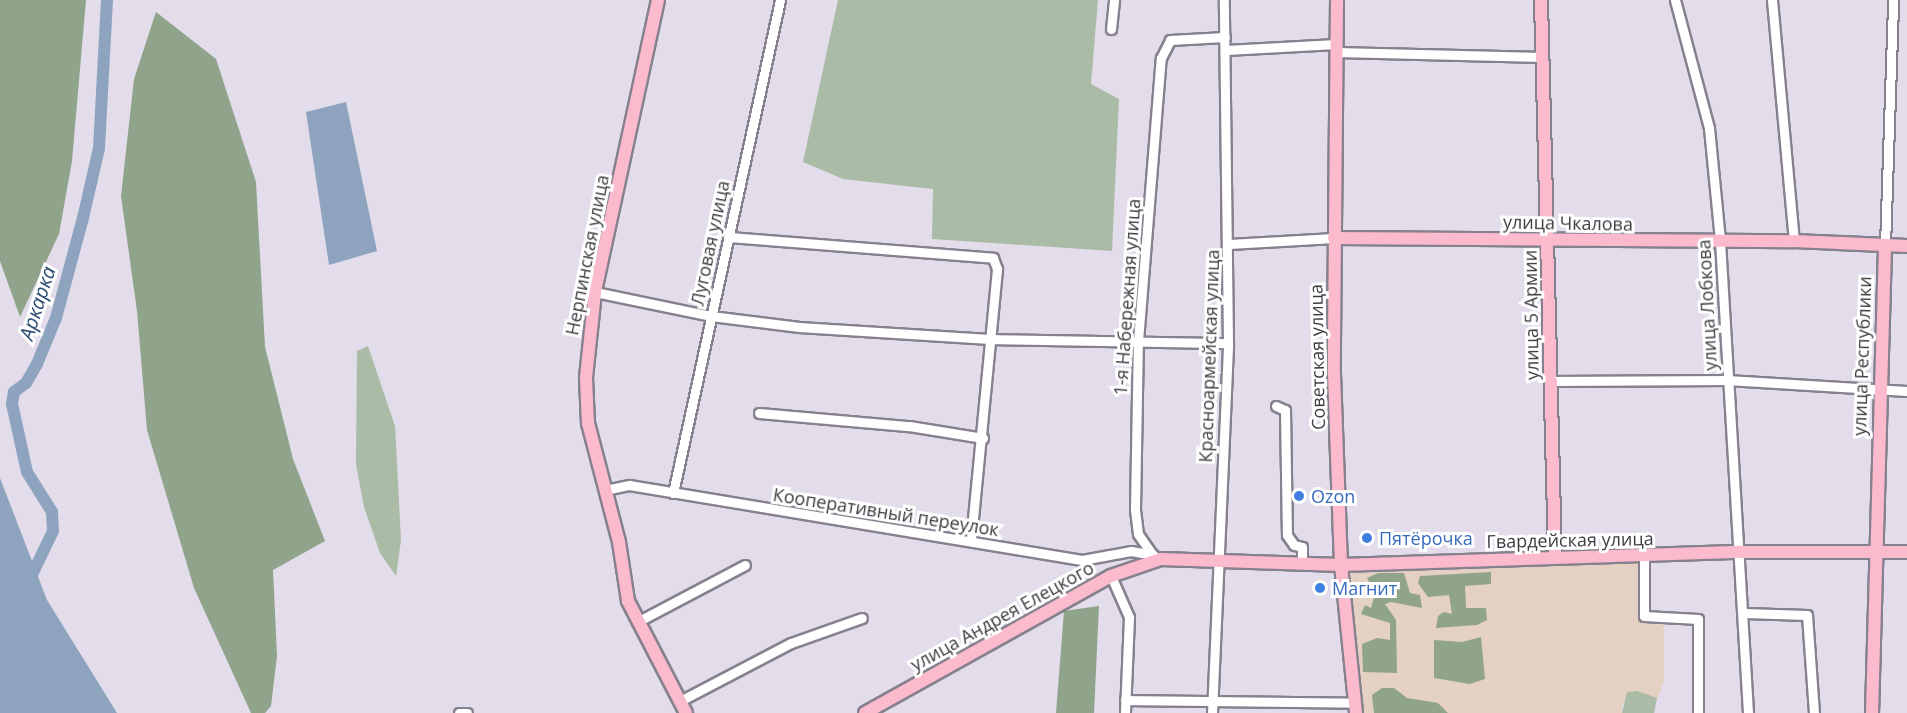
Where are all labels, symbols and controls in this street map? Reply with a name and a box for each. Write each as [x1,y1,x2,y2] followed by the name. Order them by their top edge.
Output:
[561,173,613,337] street label: Нерпинская улица
[686,179,734,307] street label: Луговая улица
[1109,198,1145,396] street label: 1-я Набережная улица
[1503,211,1633,235] street label: улица Чкалова
[1693,239,1721,371] street label: улица Лобкова
[1194,249,1224,463] street label: Красноармейская улица
[1519,250,1543,380] street label: улица 5 Армии
[14,263,60,343] water label: Аркарка
[1848,276,1876,436] street label: улица Республики
[1305,284,1329,430] street label: Советская улица
[772,483,1000,541] street label: Кооперативный переулок
[1311,485,1355,507] place label: Ozon
[1292,489,1306,503] marker: Ozon
[1379,527,1473,549] place label: Пятёрочка
[1486,528,1654,552] street label: Гвардейская улица
[1360,531,1374,545] marker: Пятёрочка
[907,557,1097,675] street label: улица Андрея Елецкого
[1332,577,1397,599] place label: Магнит
[1313,581,1327,595] marker: Магнит

